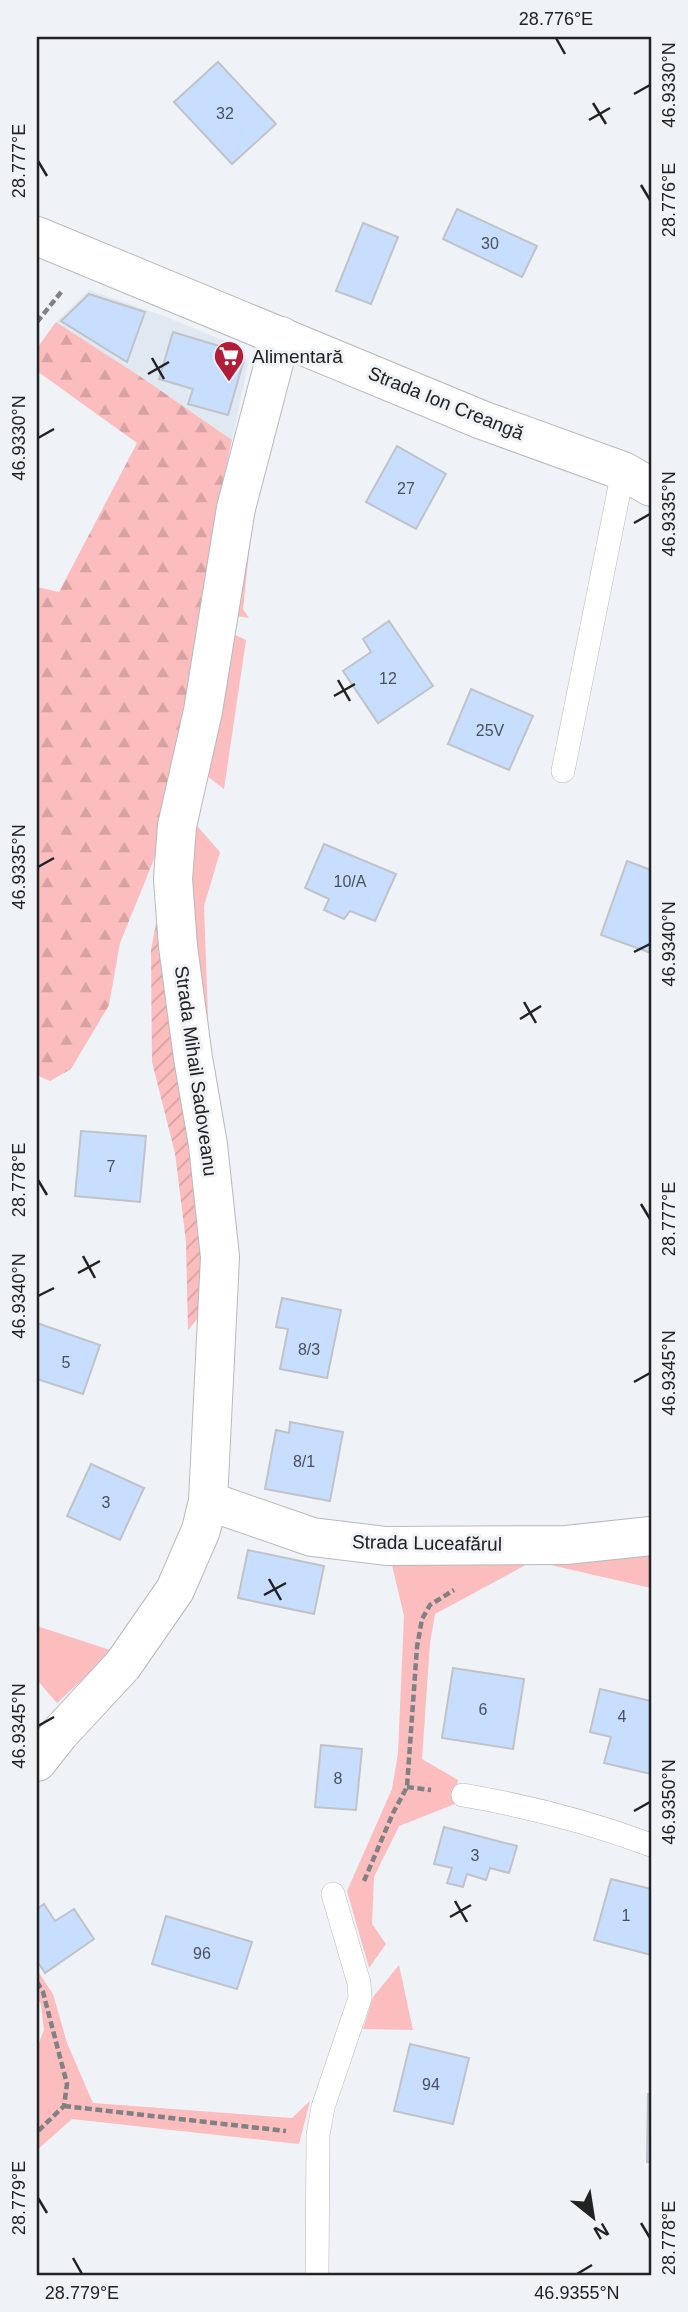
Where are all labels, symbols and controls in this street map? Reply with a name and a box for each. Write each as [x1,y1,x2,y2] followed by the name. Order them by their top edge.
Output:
[519,9,593,29] text: 28.776°E
[659,42,679,128] text: 46.9330°N
[216,105,234,122] house number: 32
[9,124,29,198] text: 28.777°E
[659,163,679,237] text: 28.776°E
[481,235,499,252] house number: 30
[212,339,246,383] supermarket icon: Alimentară
[252,346,343,367] place label: Alimentară
[365,362,527,444] street label: Strada Ion Creangă
[9,395,29,481] text: 46.9330°N
[659,471,679,557] text: 46.9335°N
[397,480,415,497] house number: 27
[379,670,397,687] house number: 12
[476,722,505,739] house number: 25V
[9,824,29,910] text: 46.9335°N
[334,873,367,890] house number: 10/A
[659,901,679,987] text: 46.9340°N
[171,964,221,1178] street label: Strada Mihail Sadoveanu
[9,1143,29,1217] text: 28.778°E
[107,1158,116,1175] house number: 7
[659,1182,679,1256] text: 28.777°E
[9,1253,29,1339] text: 46.9340°N
[659,1330,679,1416] text: 46.9345°N
[298,1341,320,1358] house number: 8/3
[62,1354,71,1371] house number: 5
[293,1453,315,1470] house number: 8/1
[102,1494,111,1511] house number: 3
[352,1531,502,1555] street label: Strada Luceafărul
[9,1683,29,1769] text: 46.9345°N
[479,1701,488,1718] house number: 6
[618,1708,627,1725] house number: 4
[659,1759,679,1845] text: 46.9350°N
[334,1770,343,1787] house number: 8
[471,1847,480,1864] house number: 3
[622,1907,631,1924] house number: 1
[193,1945,211,1962] house number: 96
[422,2076,440,2093] house number: 94
[9,2161,29,2235] text: 28.779°E
[558,2182,628,2252] north arrow
[659,2201,679,2275] text: 28.778°E
[590,2219,612,2244] text: N
[45,2283,119,2303] text: 28.779°E
[534,2283,620,2303] text: 46.9355°N

